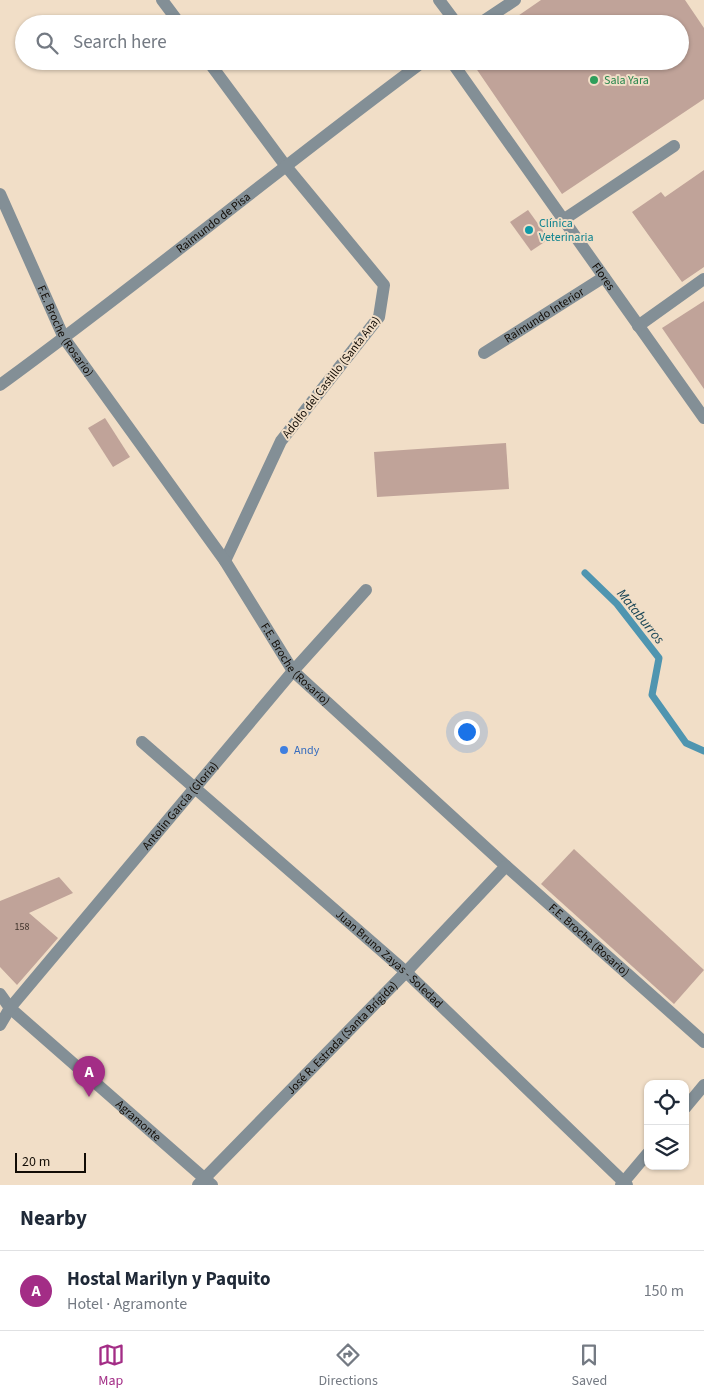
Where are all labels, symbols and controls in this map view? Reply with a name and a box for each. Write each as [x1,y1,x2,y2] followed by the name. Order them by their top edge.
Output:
[15,15,689,70] search box
[33,29,61,57] icon: search
[73,29,167,56] text: Search here
[604,72,649,89] place label: Sala Yara
[588,74,600,86] marker: Sala Yara
[173,189,254,258] street label: Raimundo de Pisa
[539,215,594,246] place label: Clínica Veterinaria
[523,224,535,236] marker: Clínica Veterinaria
[587,259,619,294] street label: Flores
[33,283,97,381] street label: F.E. Broche (Rosario)
[501,283,588,347] street label: Raimundo Interior
[278,313,384,442] street label: Adolfo del Castillo (Santa Ana)
[612,585,669,649] water label: Mataburros
[256,620,333,710] street label: F.E. Broche (Rosario)
[454,719,480,745] your location
[294,742,320,759] place label: Andy
[278,744,290,756] marker: Andy
[138,758,222,854] street label: Antolin García (Gloria)
[545,900,633,981] street label: F.E. Broche (Rosario)
[332,906,446,1012] street label: Juan Bruno Zayas - Soledad
[15,920,29,934] house number: 158
[283,977,402,1099] street label: José R. Estrada (Santa Brígida)
[73,1056,105,1097] pin: A
[644,1080,689,1170] map controls
[644,1080,689,1125] button: locate
[112,1096,165,1146] street label: Agramonte
[644,1125,689,1170] button: layers
[15,1150,86,1173] scale bar
[22,1152,50,1172] text: 20 m
[20,1203,87,1233] text: Nearby
[67,1266,271,1293] text: Hostal Marilyn y Paquito
[31,1280,41,1302] text: A
[644,1280,684,1302] text: 150 m
[67,1293,187,1315] text: Hotel · Agramonte
[97,1341,125,1391] tab: Map
[319,1341,378,1391] tab: Directions
[571,1341,607,1391] tab: Saved

